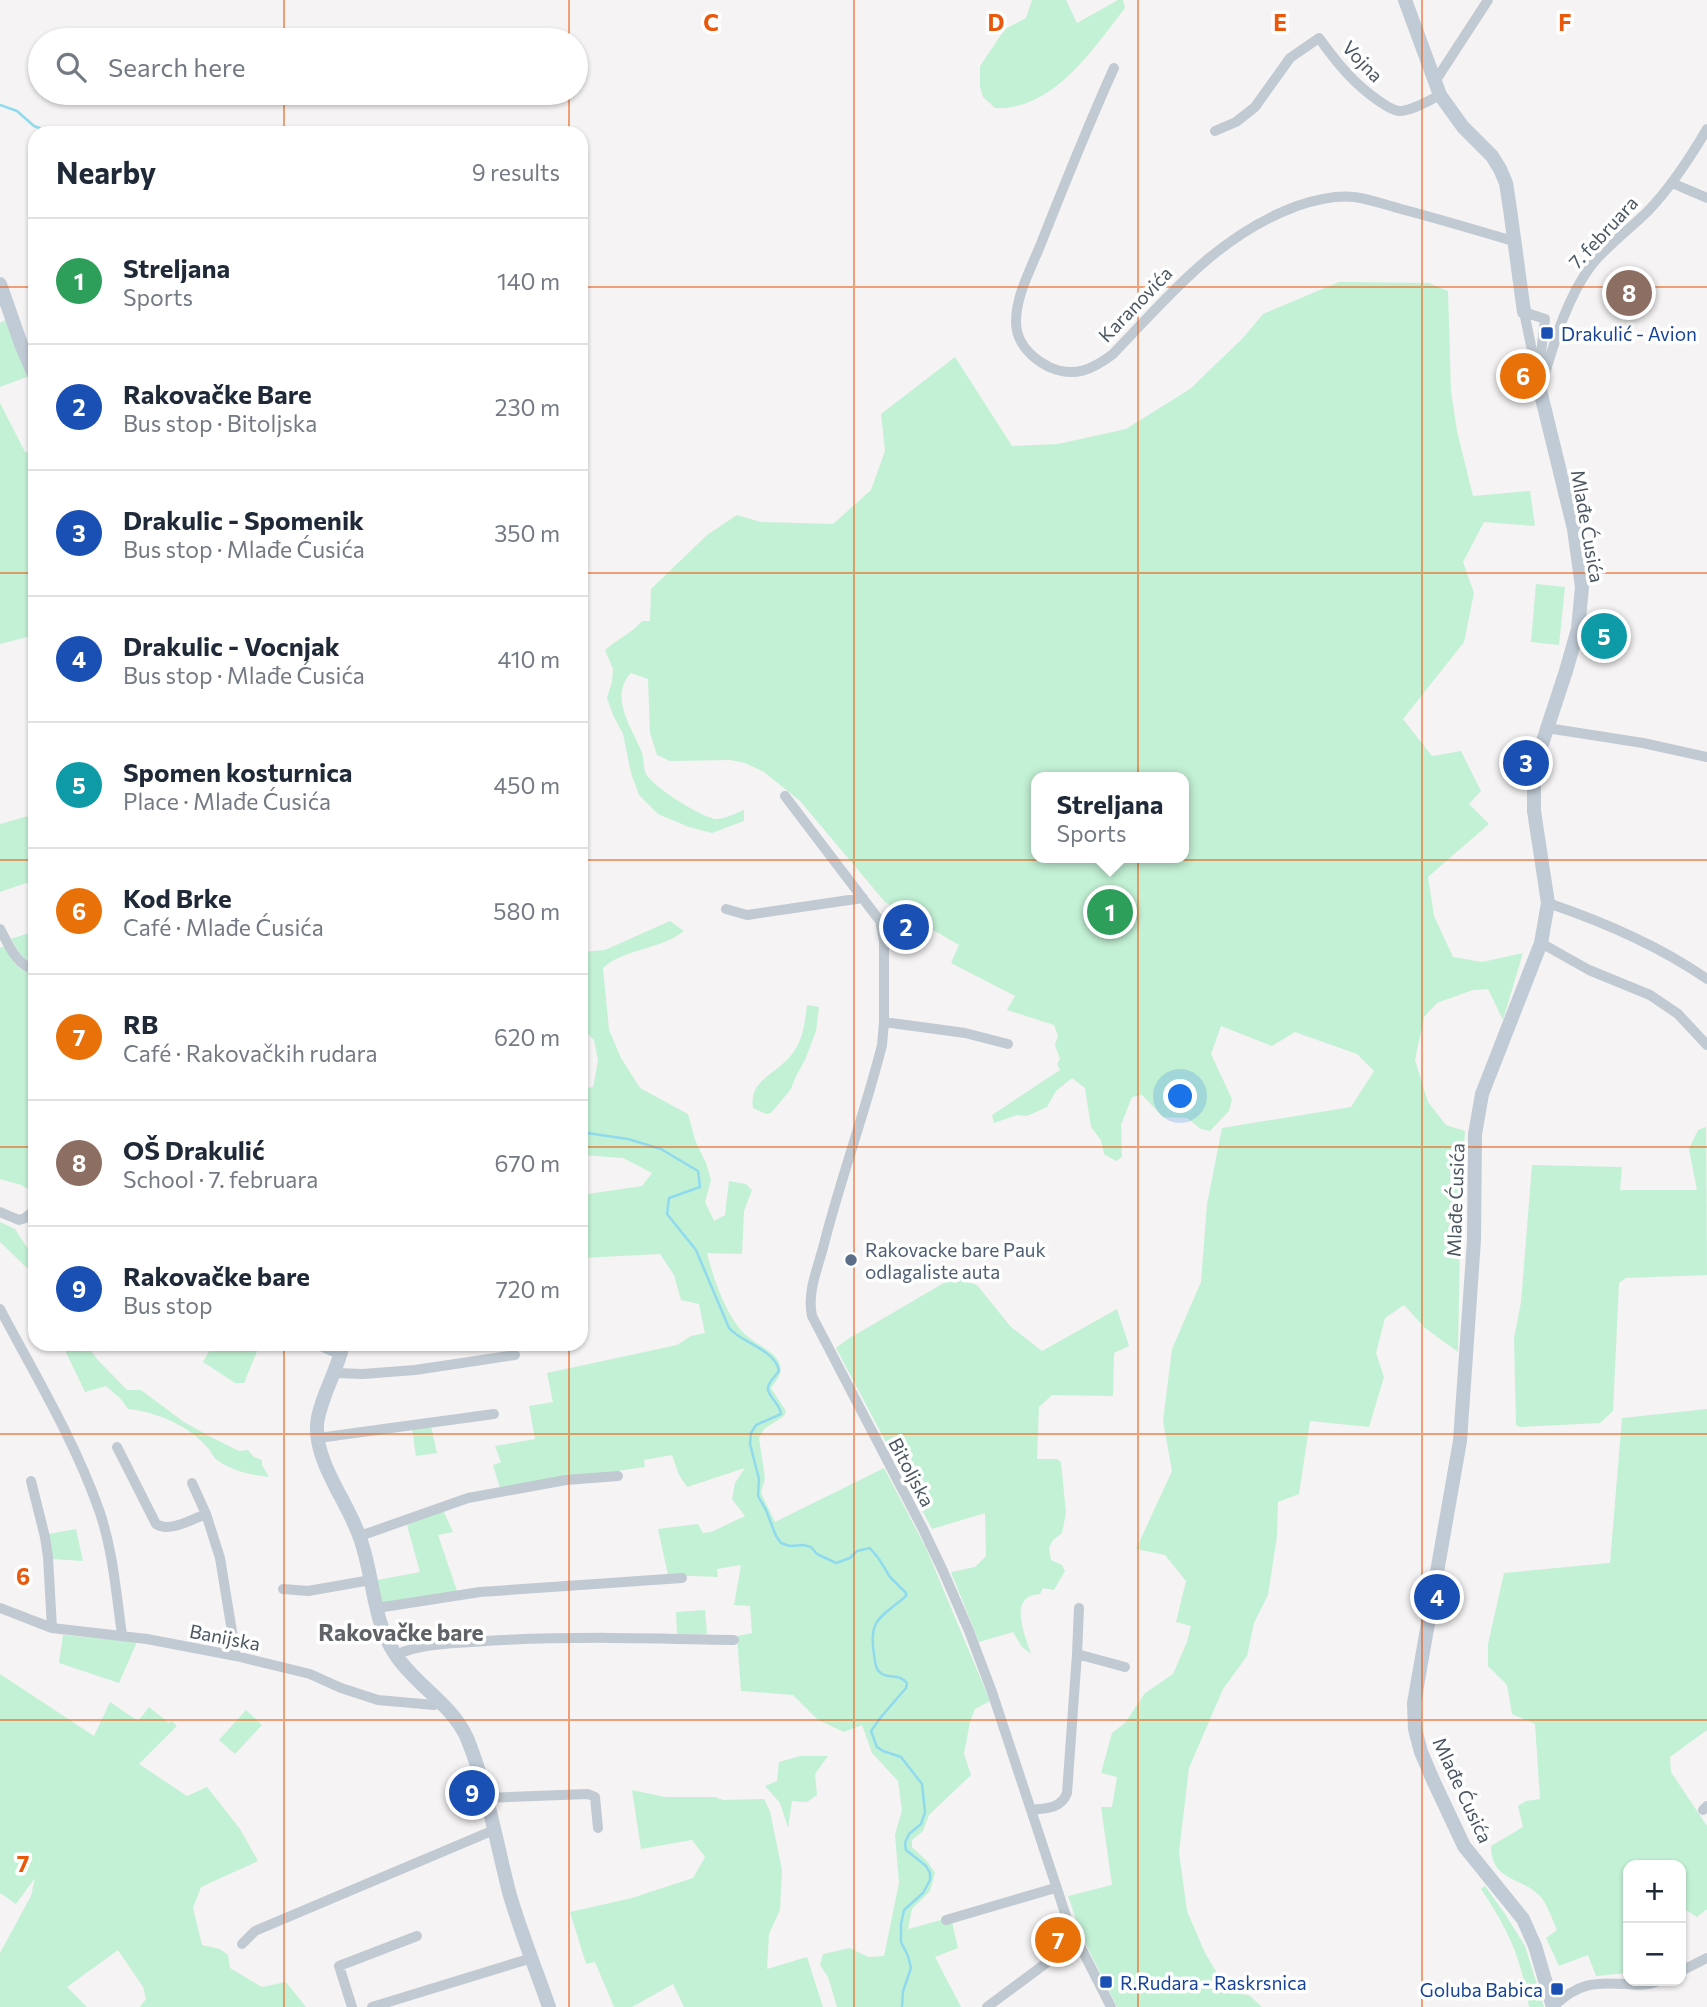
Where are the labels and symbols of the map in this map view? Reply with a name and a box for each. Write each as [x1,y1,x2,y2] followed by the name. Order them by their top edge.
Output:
[703,8,719,36] text: C
[988,8,1005,36] text: D
[1273,8,1287,36] text: E
[1558,8,1572,36] text: F
[1338,35,1388,87] street label: Vojna
[1564,191,1642,273] street label: 7. februara
[1093,262,1177,346] street label: Karanovića
[1606,267,1652,319] pin: 8
[1561,322,1697,345] place label: Drakulić - Avion
[1539,325,1555,341] marker: Drakulić - Avion
[1500,350,1546,402] pin: 6
[1567,468,1610,584] street label: Mlađe Ćusića
[1581,610,1627,662] pin: 5
[1503,737,1549,789] pin: 3
[1087,886,1133,938] pin: 1
[883,901,929,953] pin: 2
[1163,1079,1197,1113] your location
[1441,1143,1468,1257] street label: Mlađe Ćusića
[865,1238,1046,1283] place label: Rakovacke bare Pauk odlagaliste auta
[843,1252,859,1268] marker: Rakovacke bare Pauk odlagaliste auta
[884,1434,940,1510] street label: Bitoljska
[16,1562,30,1590] text: 6
[1414,1571,1460,1623] pin: 4
[318,1618,484,1646] district label: Rakovačke bare
[188,1619,262,1655] street label: Banijska
[1428,1733,1498,1847] street label: Mlađe Ćusića
[449,1767,495,1819] pin: 9
[17,1849,29,1877] text: 7
[1035,1914,1081,1966] pin: 7
[1120,1971,1307,1994] place label: R.Rudara - Raskrsnica
[1098,1974,1114,1990] marker: R.Rudara - Raskrsnica
[1420,1978,1543,2001] place label: Goluba Babica
[1549,1981,1565,1997] marker: Goluba Babica

